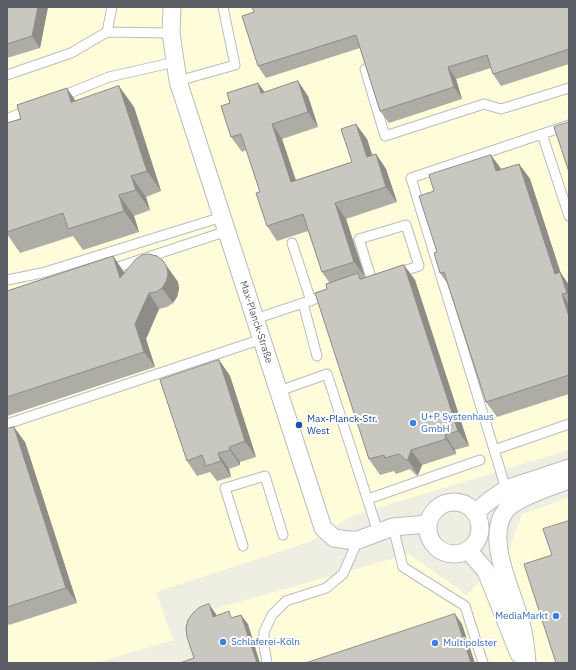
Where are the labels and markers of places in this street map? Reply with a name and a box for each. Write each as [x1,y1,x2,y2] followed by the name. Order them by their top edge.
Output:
[421,411,494,434] place label: U+P Systenhaus GmbH
[307,413,378,436] place label: Max-Planck-Str. West
[408,418,418,428] marker: U+P Systenhaus GmbH
[294,420,304,430] marker: Max-Planck-Str. West
[495,610,548,622] place label: MediaMarkt
[551,611,561,621] marker: MediaMarkt
[231,636,300,648] place label: Schlaferei-Köln
[218,637,228,647] marker: Schlaferei-Köln
[443,637,497,649] place label: Multipolster
[430,638,440,648] marker: Multipolster

